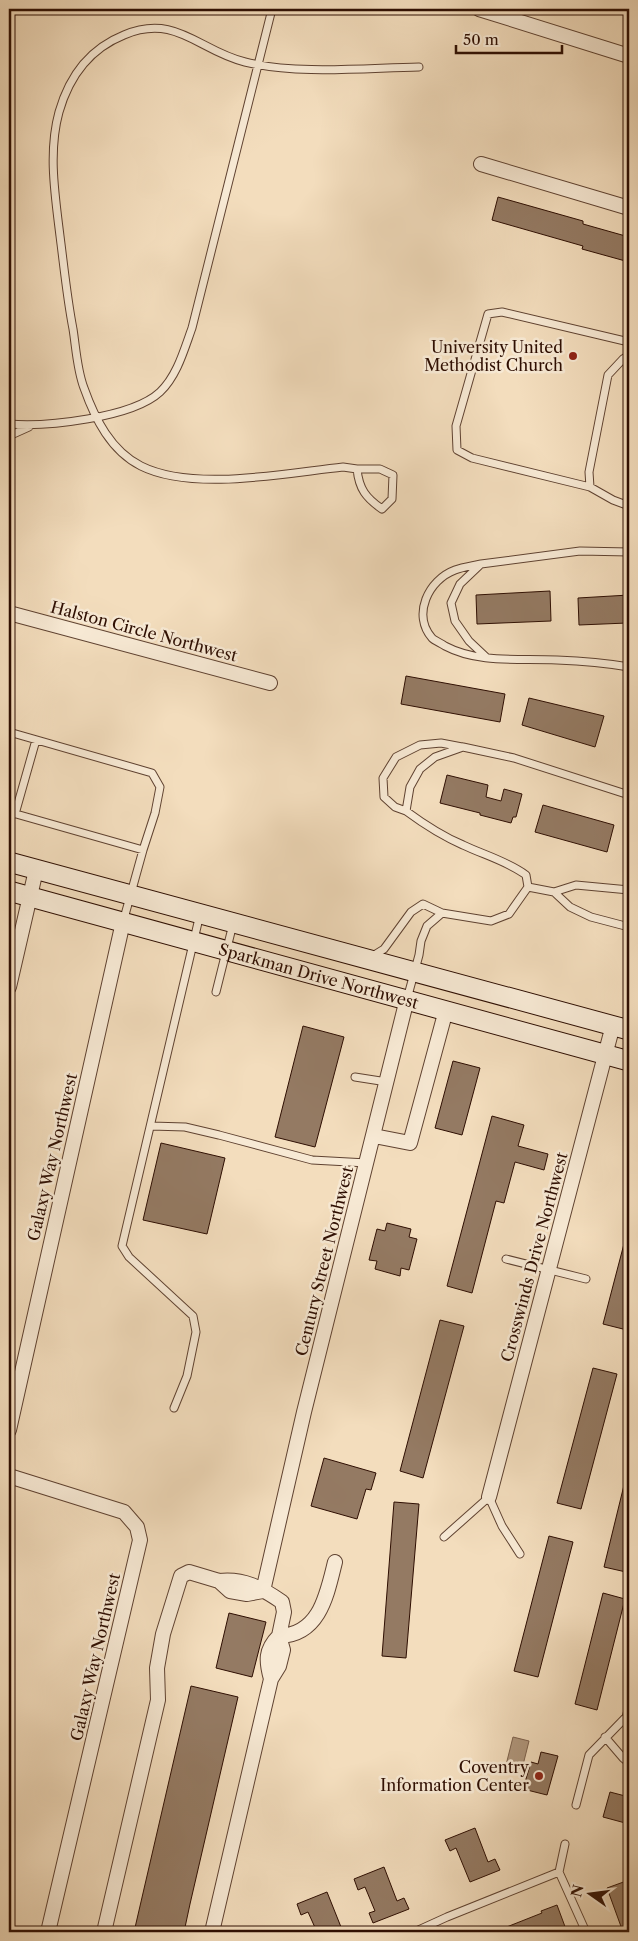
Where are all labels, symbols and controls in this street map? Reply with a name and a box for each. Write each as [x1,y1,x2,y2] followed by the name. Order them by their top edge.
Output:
[456,22,562,54] scale bar
[463,30,499,49] text: 50 m
[424,337,563,375] place label: University United Methodist Church
[567,350,579,362] marker: University United Methodist Church
[48,596,240,666] street label: Halston Circle Northwest
[216,939,421,1013] street label: Sparkman Drive Northwest
[23,1071,81,1243] street label: Galaxy Way Northwest
[496,1150,572,1364] street label: Crosswinds Drive Northwest
[291,1164,357,1358] street label: Century Street Northwest
[66,1571,124,1743] street label: Galaxy Way Northwest
[380,1757,530,1795] place label: Coventry Information Center
[533,1770,545,1782] marker: Coventry Information Center
[566,1868,616,1918] north arrow
[567,1883,588,1899] text: N

